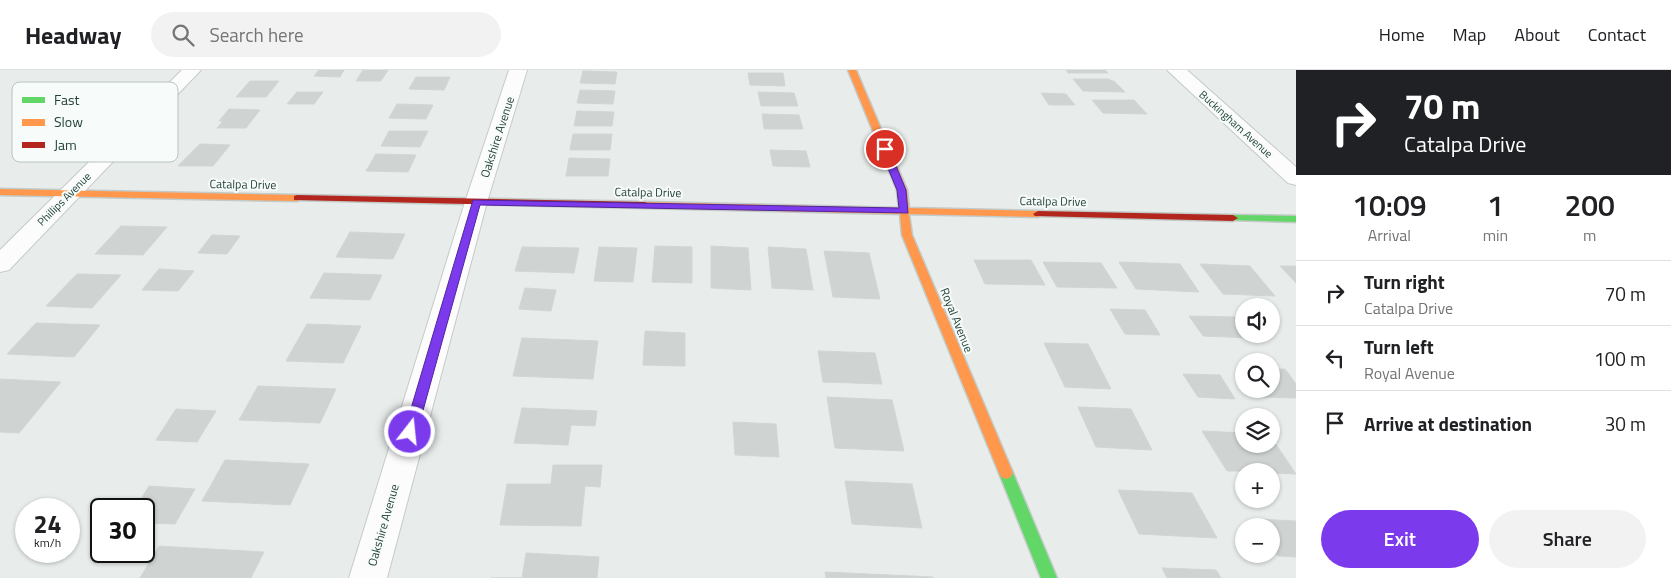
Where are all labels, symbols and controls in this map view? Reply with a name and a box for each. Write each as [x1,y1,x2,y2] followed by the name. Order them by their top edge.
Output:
[151,12,501,57] search box
[25,17,121,53] text: Headway
[209,20,304,49] text: Search here
[169,21,197,49] icon: search
[1379,21,1425,48] text: Home
[1453,21,1486,48] text: Map
[1514,21,1560,48] text: About
[1588,21,1646,48] text: Contact
[1404,79,1480,133] text: 70 m
[12,82,178,162] legend
[1196,87,1277,162] street label: Buckingham Avenue
[54,89,79,110] text: Fast
[1321,90,1386,155] icon: right
[475,94,519,180] street label: Oakshire Avenue
[54,111,83,132] text: Slow
[1404,127,1526,161] text: Catalpa Drive
[864,128,906,170] pin
[54,134,77,155] text: Jam
[871,135,899,163] icon: arrive
[34,168,95,229] street label: Phillips Avenue
[209,174,277,194] street label: Catalpa Drive
[614,182,682,202] street label: Catalpa Drive
[1352,182,1427,228] text: 10:09
[1487,182,1504,228] text: 1
[1564,182,1615,228] text: 200
[1019,191,1087,211] street label: Catalpa Drive
[1368,223,1411,247] text: Arrival
[1483,223,1508,247] text: min
[1583,223,1596,247] text: m
[1364,267,1445,296] text: Turn right
[1321,279,1349,307] icon: right
[1605,279,1646,308] text: 70 m
[935,285,979,355] street label: Royal Avenue
[1364,296,1453,320] text: Catalpa Drive
[1235,298,1280,563] map controls
[1235,298,1280,343] button: sound
[1364,332,1434,361] text: Turn left
[1321,344,1349,372] icon: left
[1594,344,1646,373] text: 100 m
[1235,353,1280,398] button: search
[1364,361,1455,385] text: Royal Avenue
[383,405,435,457] position arrow
[1235,408,1280,453] button: layers
[1321,409,1349,437] icon: arrive
[1364,409,1532,438] text: Arrive at destination
[1605,409,1646,438] text: 30 m
[1235,463,1280,508] button: +
[362,482,404,568] street label: Oakshire Avenue
[90,498,155,563] speed limit sign: 30
[33,505,62,543] text: 24
[1321,510,1479,568] button: Exit
[1489,510,1646,568] button: Share
[1235,518,1280,563] button: −
[34,533,61,552] text: km/h

